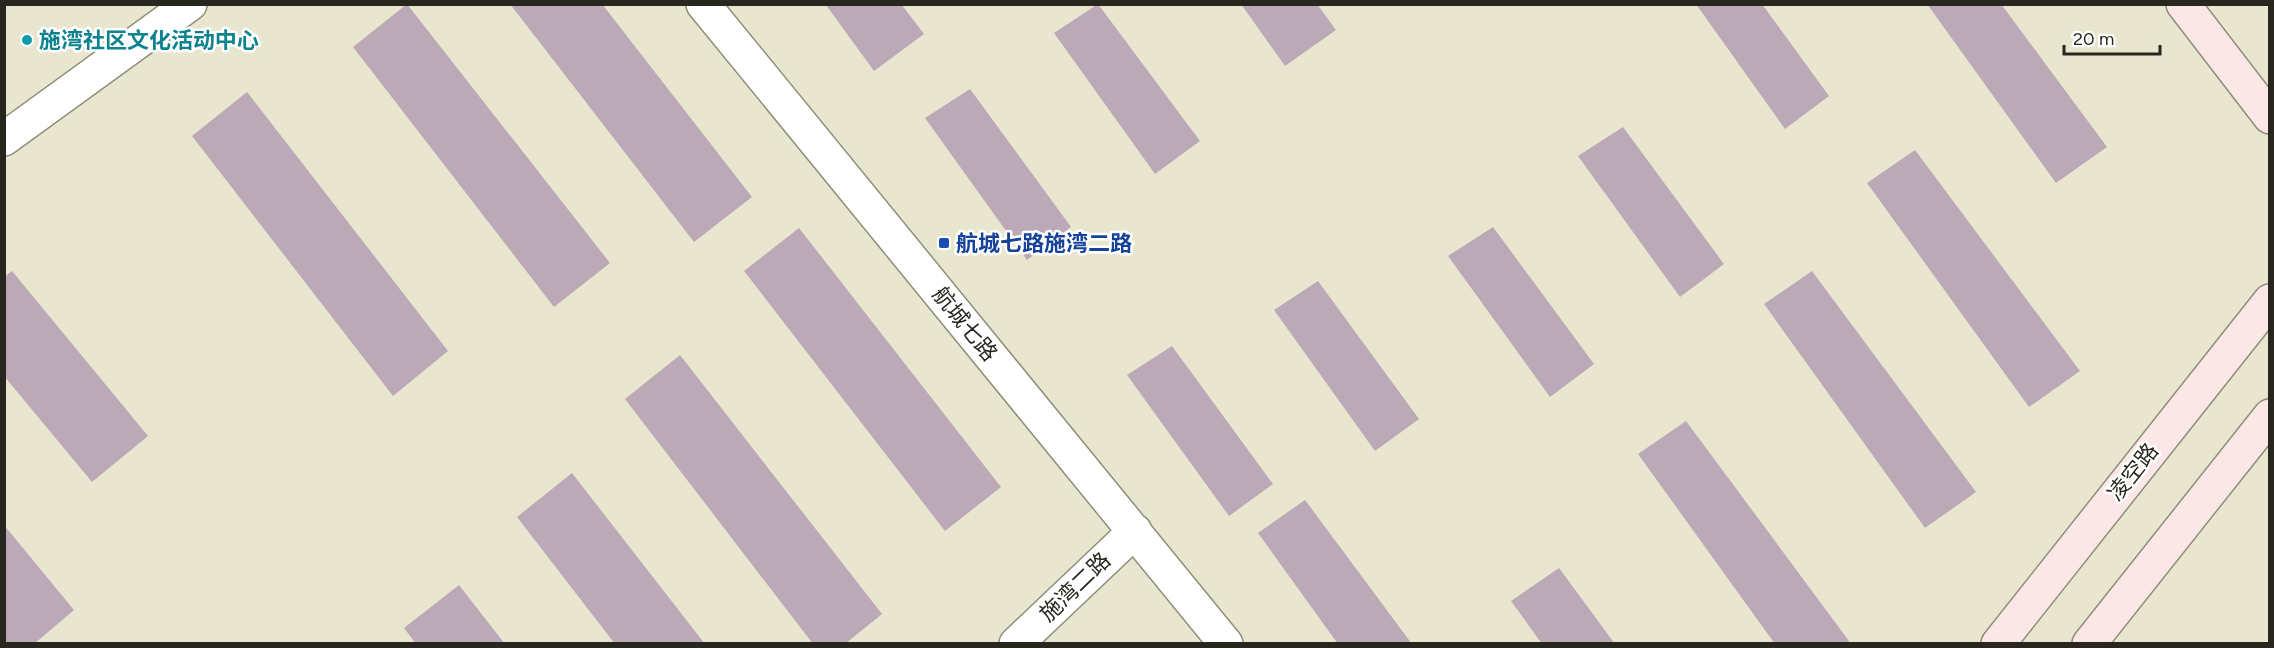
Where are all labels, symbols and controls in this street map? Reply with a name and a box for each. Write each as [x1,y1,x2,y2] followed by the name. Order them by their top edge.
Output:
[2064,18,2160,56] scale bar
[39,27,259,54] place label: 施湾社区文化活动中心
[2073,28,2114,50] text: 20 m
[20,33,34,47] marker: 施湾社区文化活动中心
[956,230,1132,257] place label: 航城七路施湾二路
[937,236,951,250] marker: 航城七路施湾二路
[927,281,1003,367] street label: 航城七路
[2102,438,2164,506] street label: 凌空路
[1034,547,1116,627] street label: 施湾二路

